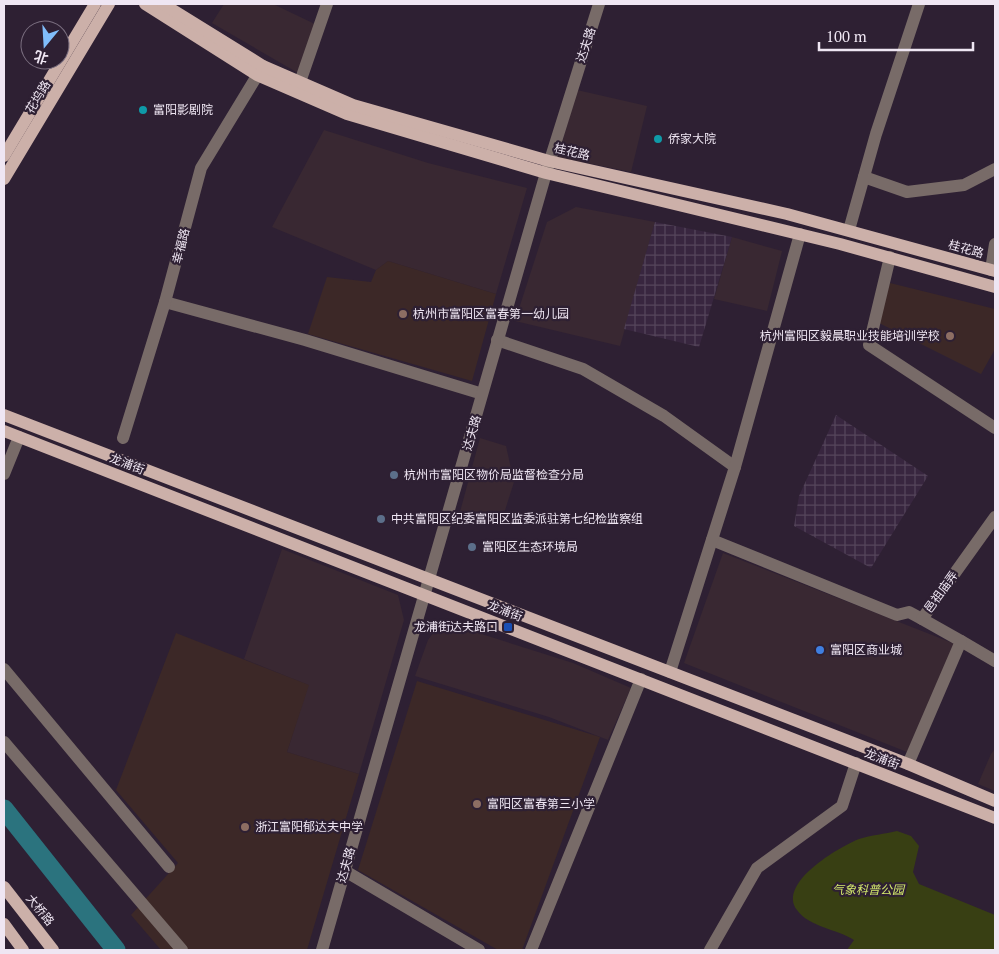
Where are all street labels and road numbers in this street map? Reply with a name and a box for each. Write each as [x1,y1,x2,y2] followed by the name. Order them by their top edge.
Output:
[573,25,598,64] street label: 达夫路
[22,77,53,116] street label: 花坞路
[553,140,591,163] street label: 桂花路
[169,227,192,265] street label: 幸福路
[947,236,986,261] street label: 桂花路
[459,413,484,452] street label: 达夫路
[108,450,147,477] street label: 龙浦街
[920,568,961,616] street label: 邑祖庙弄
[486,597,525,624] street label: 龙浦街
[863,745,902,772] street label: 龙浦街
[333,845,358,884] street label: 达夫路
[23,891,58,928] street label: 大桥路

